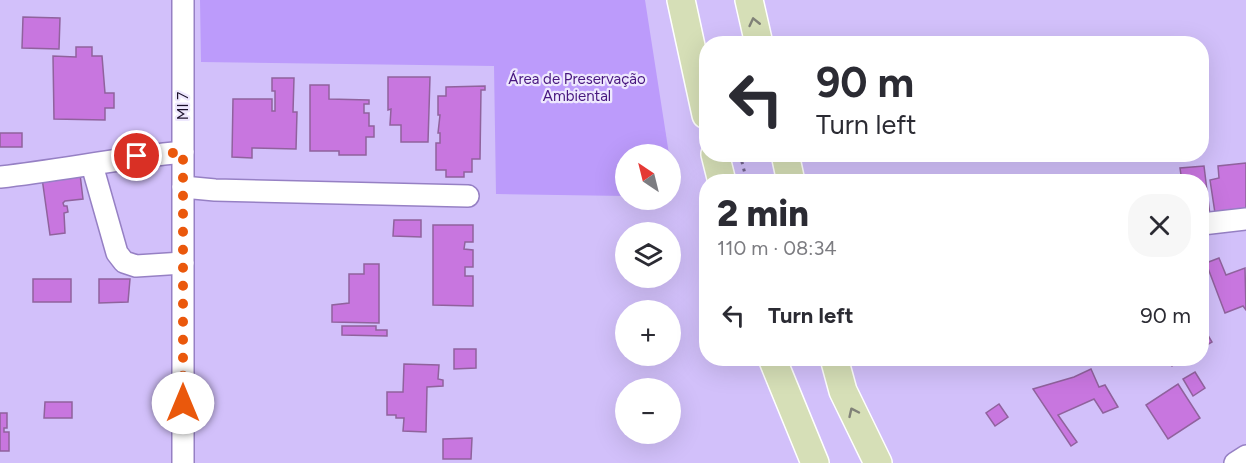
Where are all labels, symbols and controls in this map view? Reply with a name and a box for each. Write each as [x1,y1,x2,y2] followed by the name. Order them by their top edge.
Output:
[748,17,761,27] one-way arrow
[816,57,914,108] text: 90 m
[717,60,795,138] icon: left
[508,70,646,105] park label: Área de Preservação Ambiental
[174,92,192,120] street label: MI 7
[816,108,916,141] text: Turn left
[111,130,162,181] pin
[120,139,153,172] icon: arrive
[615,144,681,210] north arrow
[615,144,681,444] map controls
[717,192,809,235] text: 2 min
[1128,194,1191,257] button: close
[615,222,681,288] button: layers
[717,236,837,260] text: 110 m · 08:34
[717,299,750,332] icon: left
[615,300,681,366] button: +
[768,302,854,329] text: Turn left
[1140,302,1191,329] text: 90 m
[151,371,215,435] position arrow
[615,378,681,444] button: −
[848,408,860,419] one-way arrow

